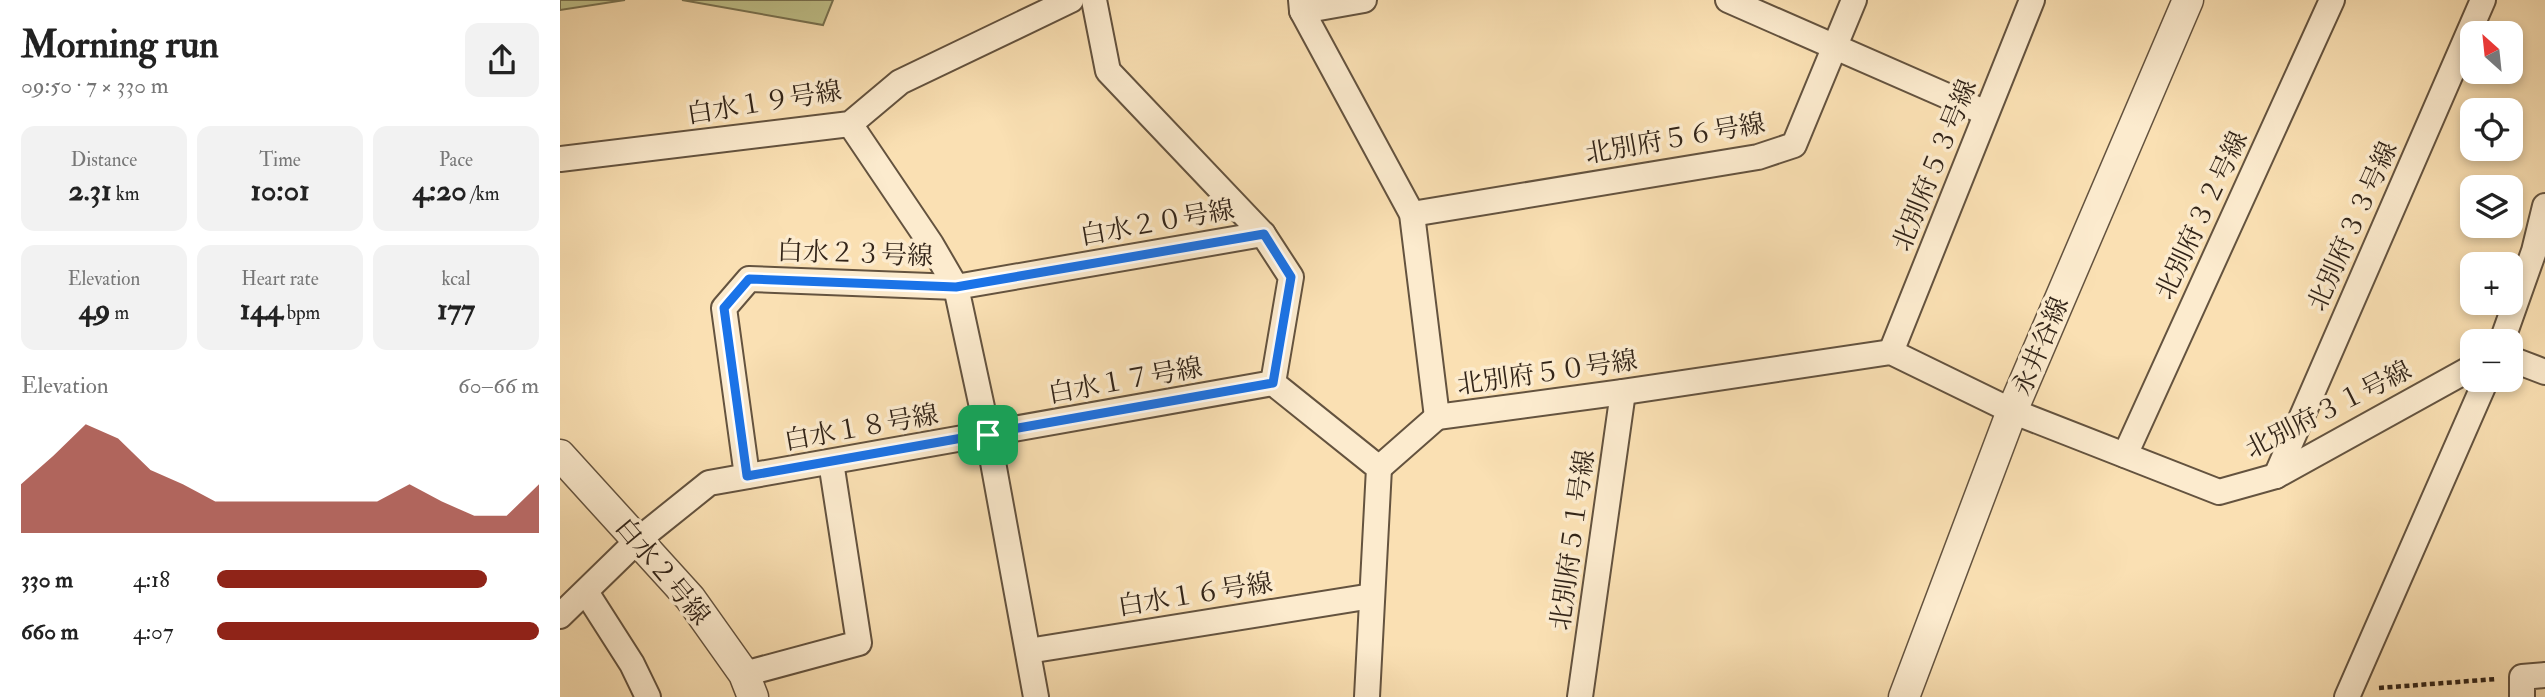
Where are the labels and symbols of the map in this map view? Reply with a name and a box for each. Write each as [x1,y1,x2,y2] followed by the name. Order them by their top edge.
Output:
[2460,21,2524,84] north arrow
[685,75,844,131] street label: 白水１９号線
[1886,75,1984,256] street label: 北別府５３号線
[1583,107,1768,171] street label: 北別府５６号線
[2149,126,2255,305] street label: 北別府３２号線
[2301,137,2405,316] street label: 北別府３３号線
[1078,194,1237,252] street label: 白水２０号線
[776,235,933,273] street label: 白水２３号線
[2006,292,2076,401] street label: 永井谷線
[1455,344,1639,402] street label: 北別府５０号線
[1046,352,1205,410] street label: 白水１７号線
[2240,354,2417,465] street label: 北別府３１号線
[782,399,941,457] street label: 白水１８号線
[958,405,1018,465] pin
[1544,448,1602,632] street label: 北別府５１号線
[608,512,716,632] street label: 白水２号線
[1116,567,1275,623] street label: 白水１６号線

